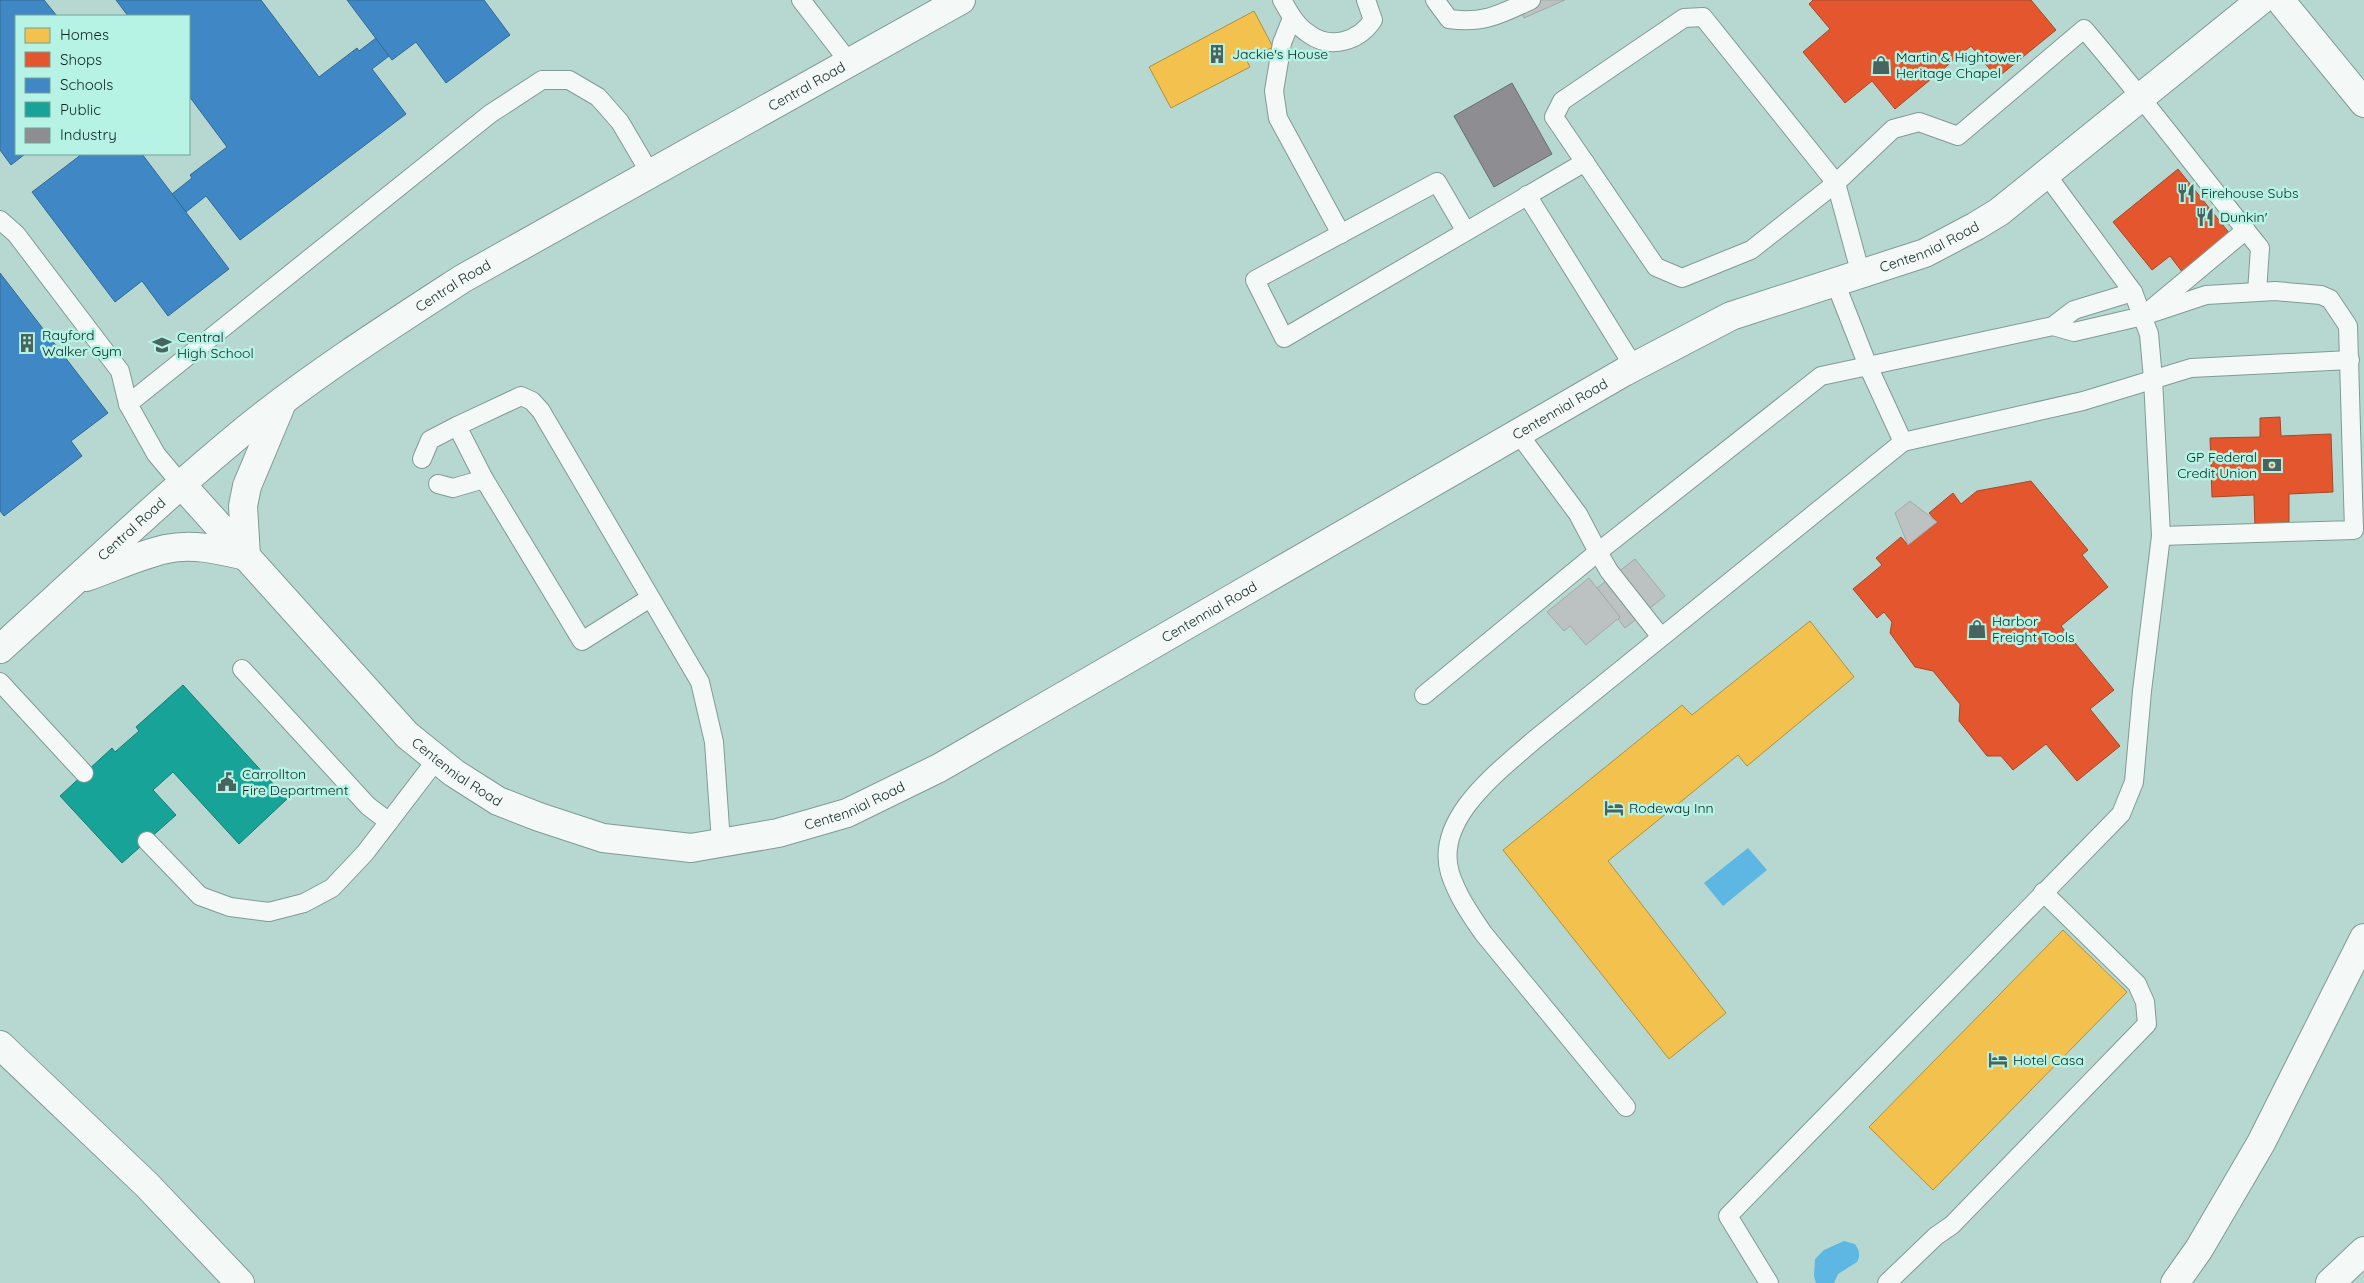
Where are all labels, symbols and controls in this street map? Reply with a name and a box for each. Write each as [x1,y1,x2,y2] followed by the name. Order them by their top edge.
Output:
[15,15,190,155] legend
[60,25,109,44] text: Homes
[1206,43,1228,65] building icon: Jackie's House
[1232,45,1328,63] place label: Jackie's House
[1896,48,2022,82] place label: Martin & Hightower Heritage Chapel
[60,50,102,69] text: Shops
[1870,54,1892,76] shop icon: Martin & Hightower Heritage Chapel
[765,58,848,115] street label: Central Road
[60,75,113,94] text: Schools
[60,100,101,119] text: Public
[60,125,117,144] text: Industry
[2175,182,2197,204] restaurant icon: Firehouse Subs
[2201,184,2298,202] place label: Firehouse Subs
[2194,206,2216,228] restaurant icon: Dunkin'
[2220,208,2268,226] place label: Dunkin'
[1877,217,1982,276] street label: Centennial Road
[412,256,494,316] street label: Central Road
[42,326,122,360] place label: Rayford Walker Gym
[177,328,254,362] place label: Central High School
[16,332,38,354] building icon: Rayford Walker Gym
[151,334,173,356] school or university icon: Central High School
[1509,374,1611,444] street label: Centennial Road
[2177,448,2257,482] place label: GP Federal Credit Union
[2261,454,2283,476] bank icon: GP Federal Credit Union
[94,494,169,564] street label: Central Road
[1158,577,1260,646] street label: Centennial Road
[1992,612,2075,646] place label: Harbor Freight Tools
[1966,618,1988,640] shop icon: Harbor Freight Tools
[408,733,506,810] street label: Centennial Road
[242,765,349,799] place label: Carrollton Fire Department
[216,771,238,793] public building icon: Carrollton Fire Department
[802,777,908,834] street label: Centennial Road
[1603,797,1625,819] hotel icon: Rodeway Inn
[1629,799,1714,817] place label: Rodeway Inn
[1987,1049,2009,1071] hotel icon: Hotel Casa
[2013,1051,2084,1069] place label: Hotel Casa

